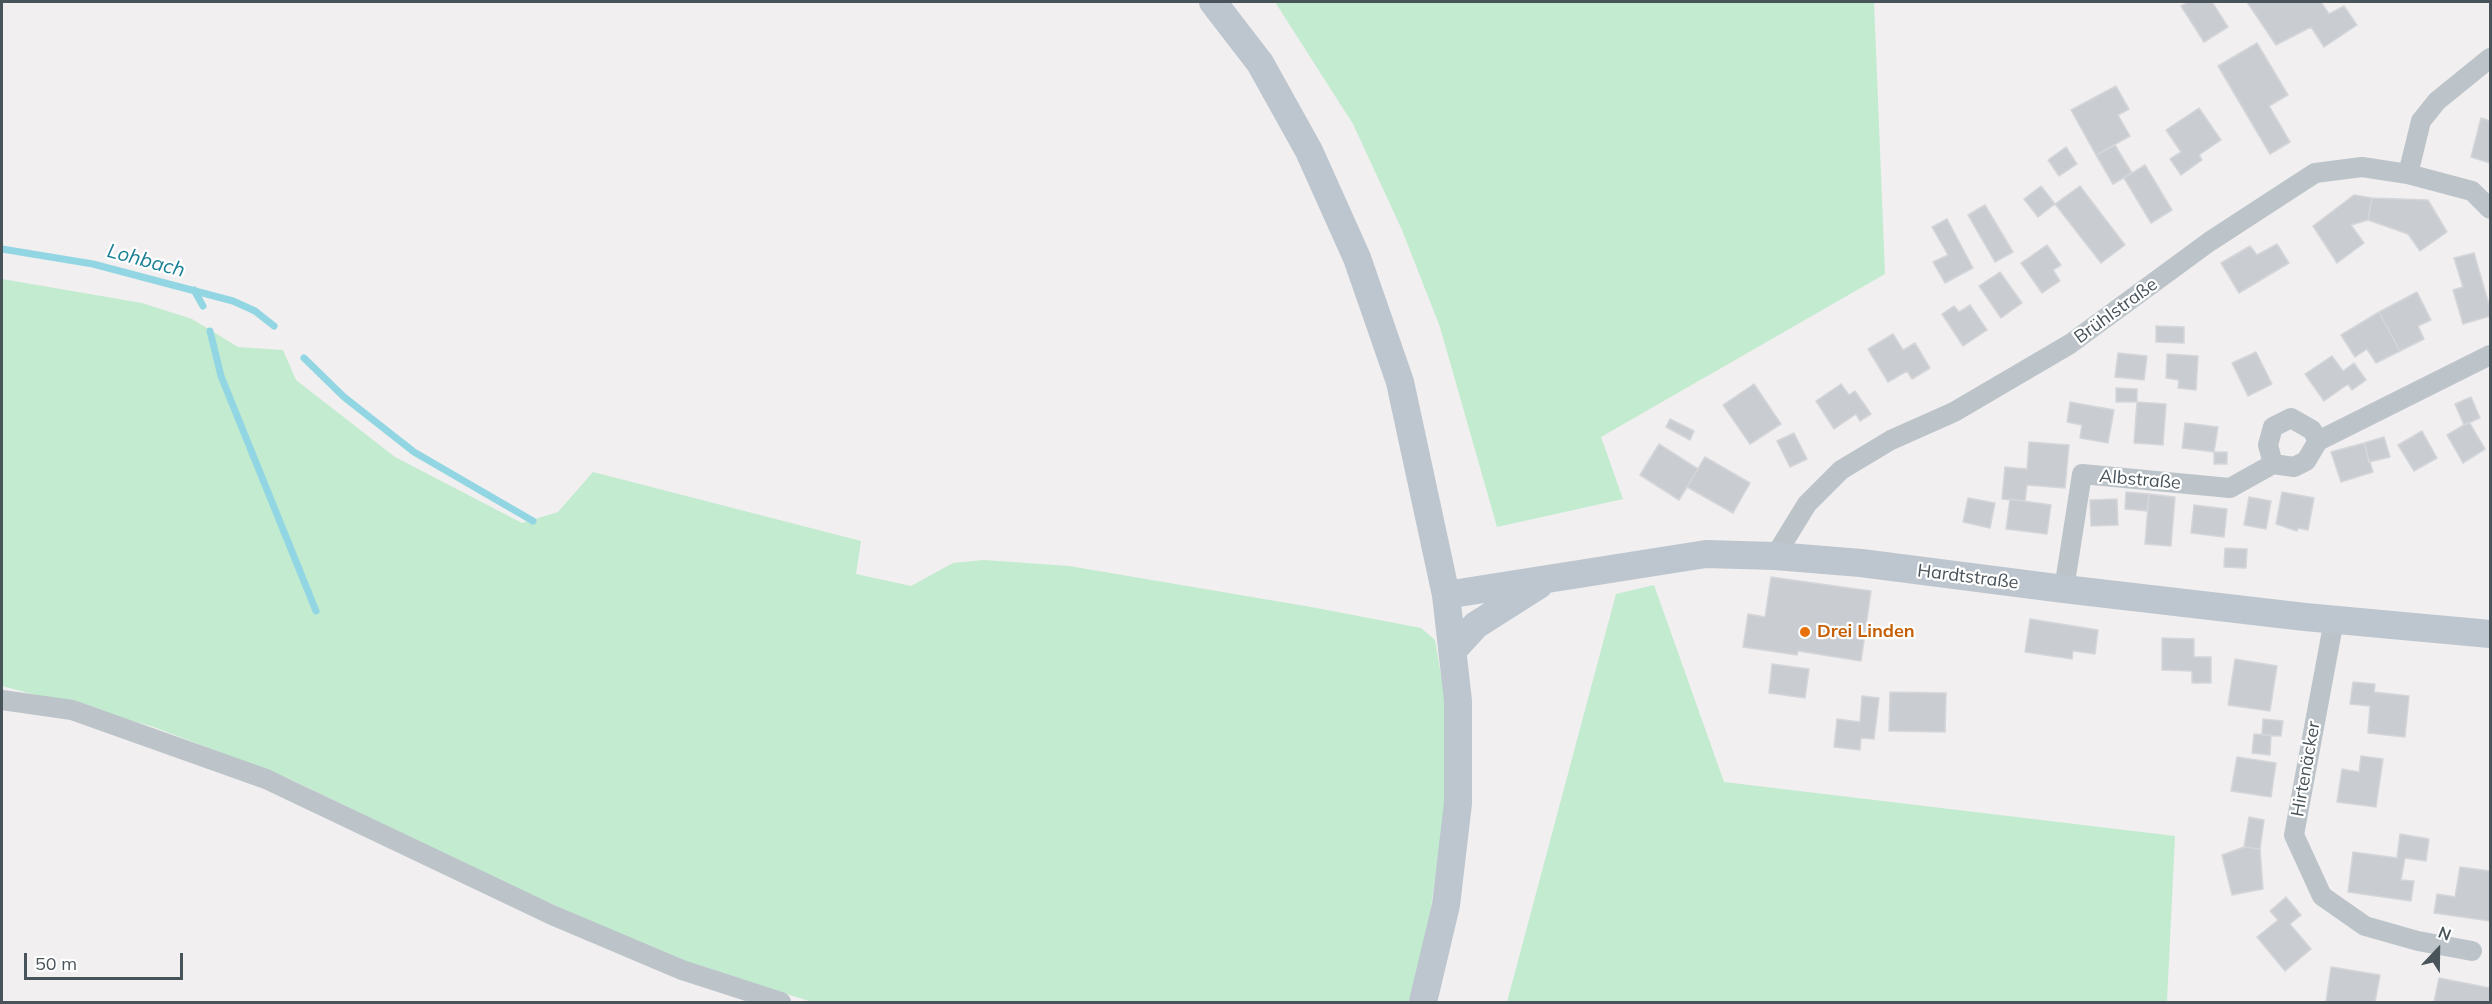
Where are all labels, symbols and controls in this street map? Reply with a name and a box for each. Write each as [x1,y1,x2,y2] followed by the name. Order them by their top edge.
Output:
[104,239,188,283] water label: Lohbach
[2070,274,2162,348] street label: Brühlstraße
[2098,466,2182,494] street label: Albstraße
[1916,560,2020,594] street label: Hardtstraße
[1817,621,1915,643] place label: Drei Linden
[1798,625,1812,639] marker: Drei Linden
[2287,720,2325,818] street label: Hirtenäcker
[2408,920,2468,980] north arrow
[2435,922,2454,945] text: N
[27,941,186,979] scale bar
[35,952,77,975] text: 50 m

